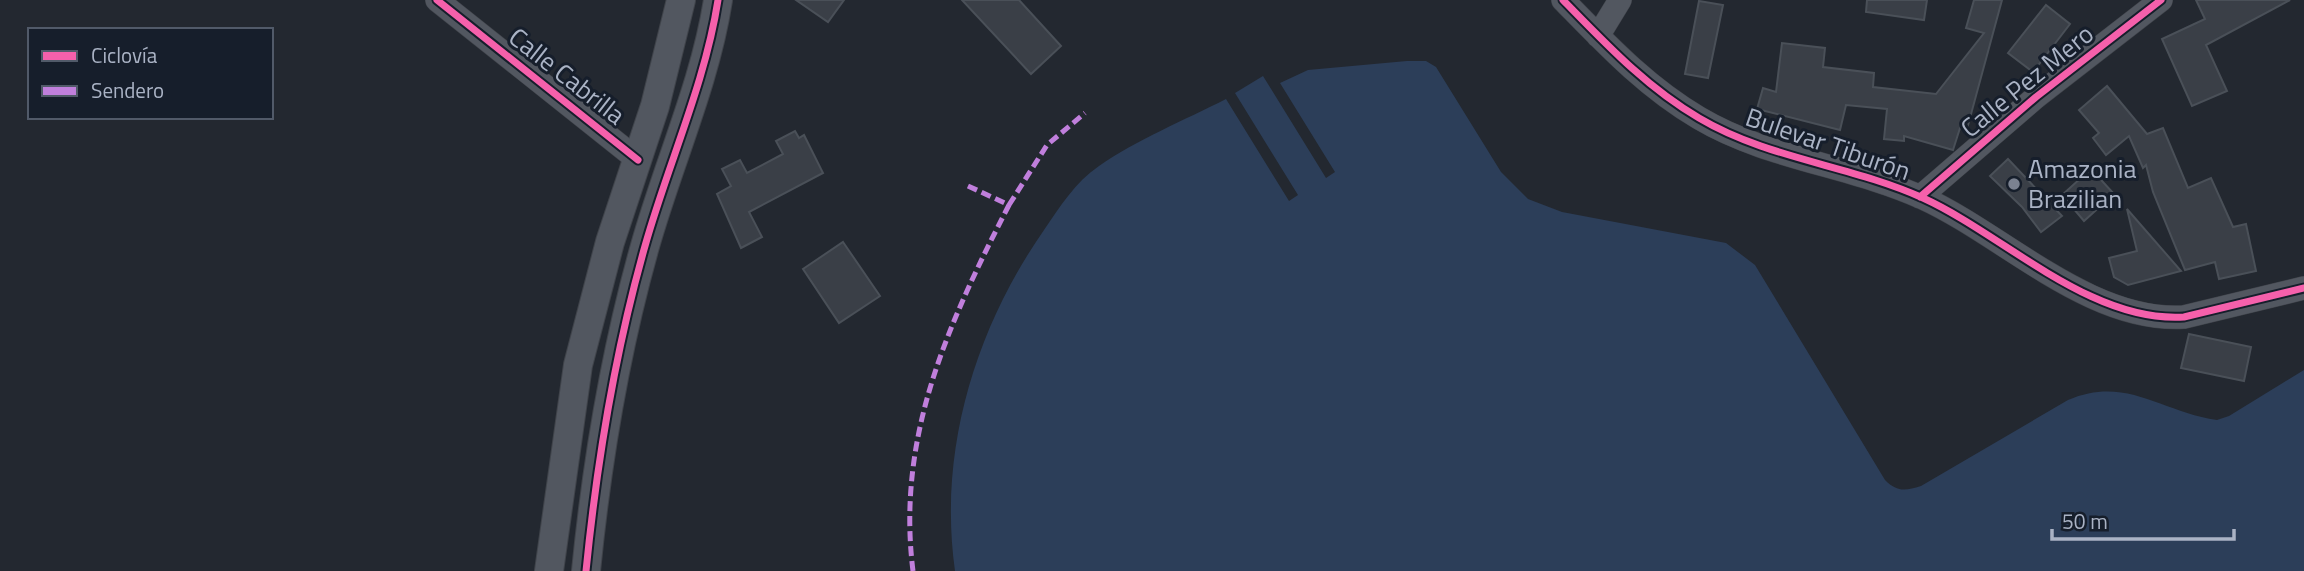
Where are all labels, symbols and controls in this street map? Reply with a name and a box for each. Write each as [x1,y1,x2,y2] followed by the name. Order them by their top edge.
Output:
[1952,15,2102,147] street label: Calle Pez Mero
[501,18,634,134] street label: Calle Cabrilla
[28,28,273,119] legend
[91,39,158,71] text: Ciclovía
[91,74,164,106] text: Sendero
[1740,97,1916,190] street label: Bulevar Tiburón
[2028,149,2136,218] place label: Amazonia Brazilian
[2006,176,2022,192] marker: Amazonia Brazilian
[2052,498,2234,542] scale bar
[2062,505,2108,537] text: 50 m

